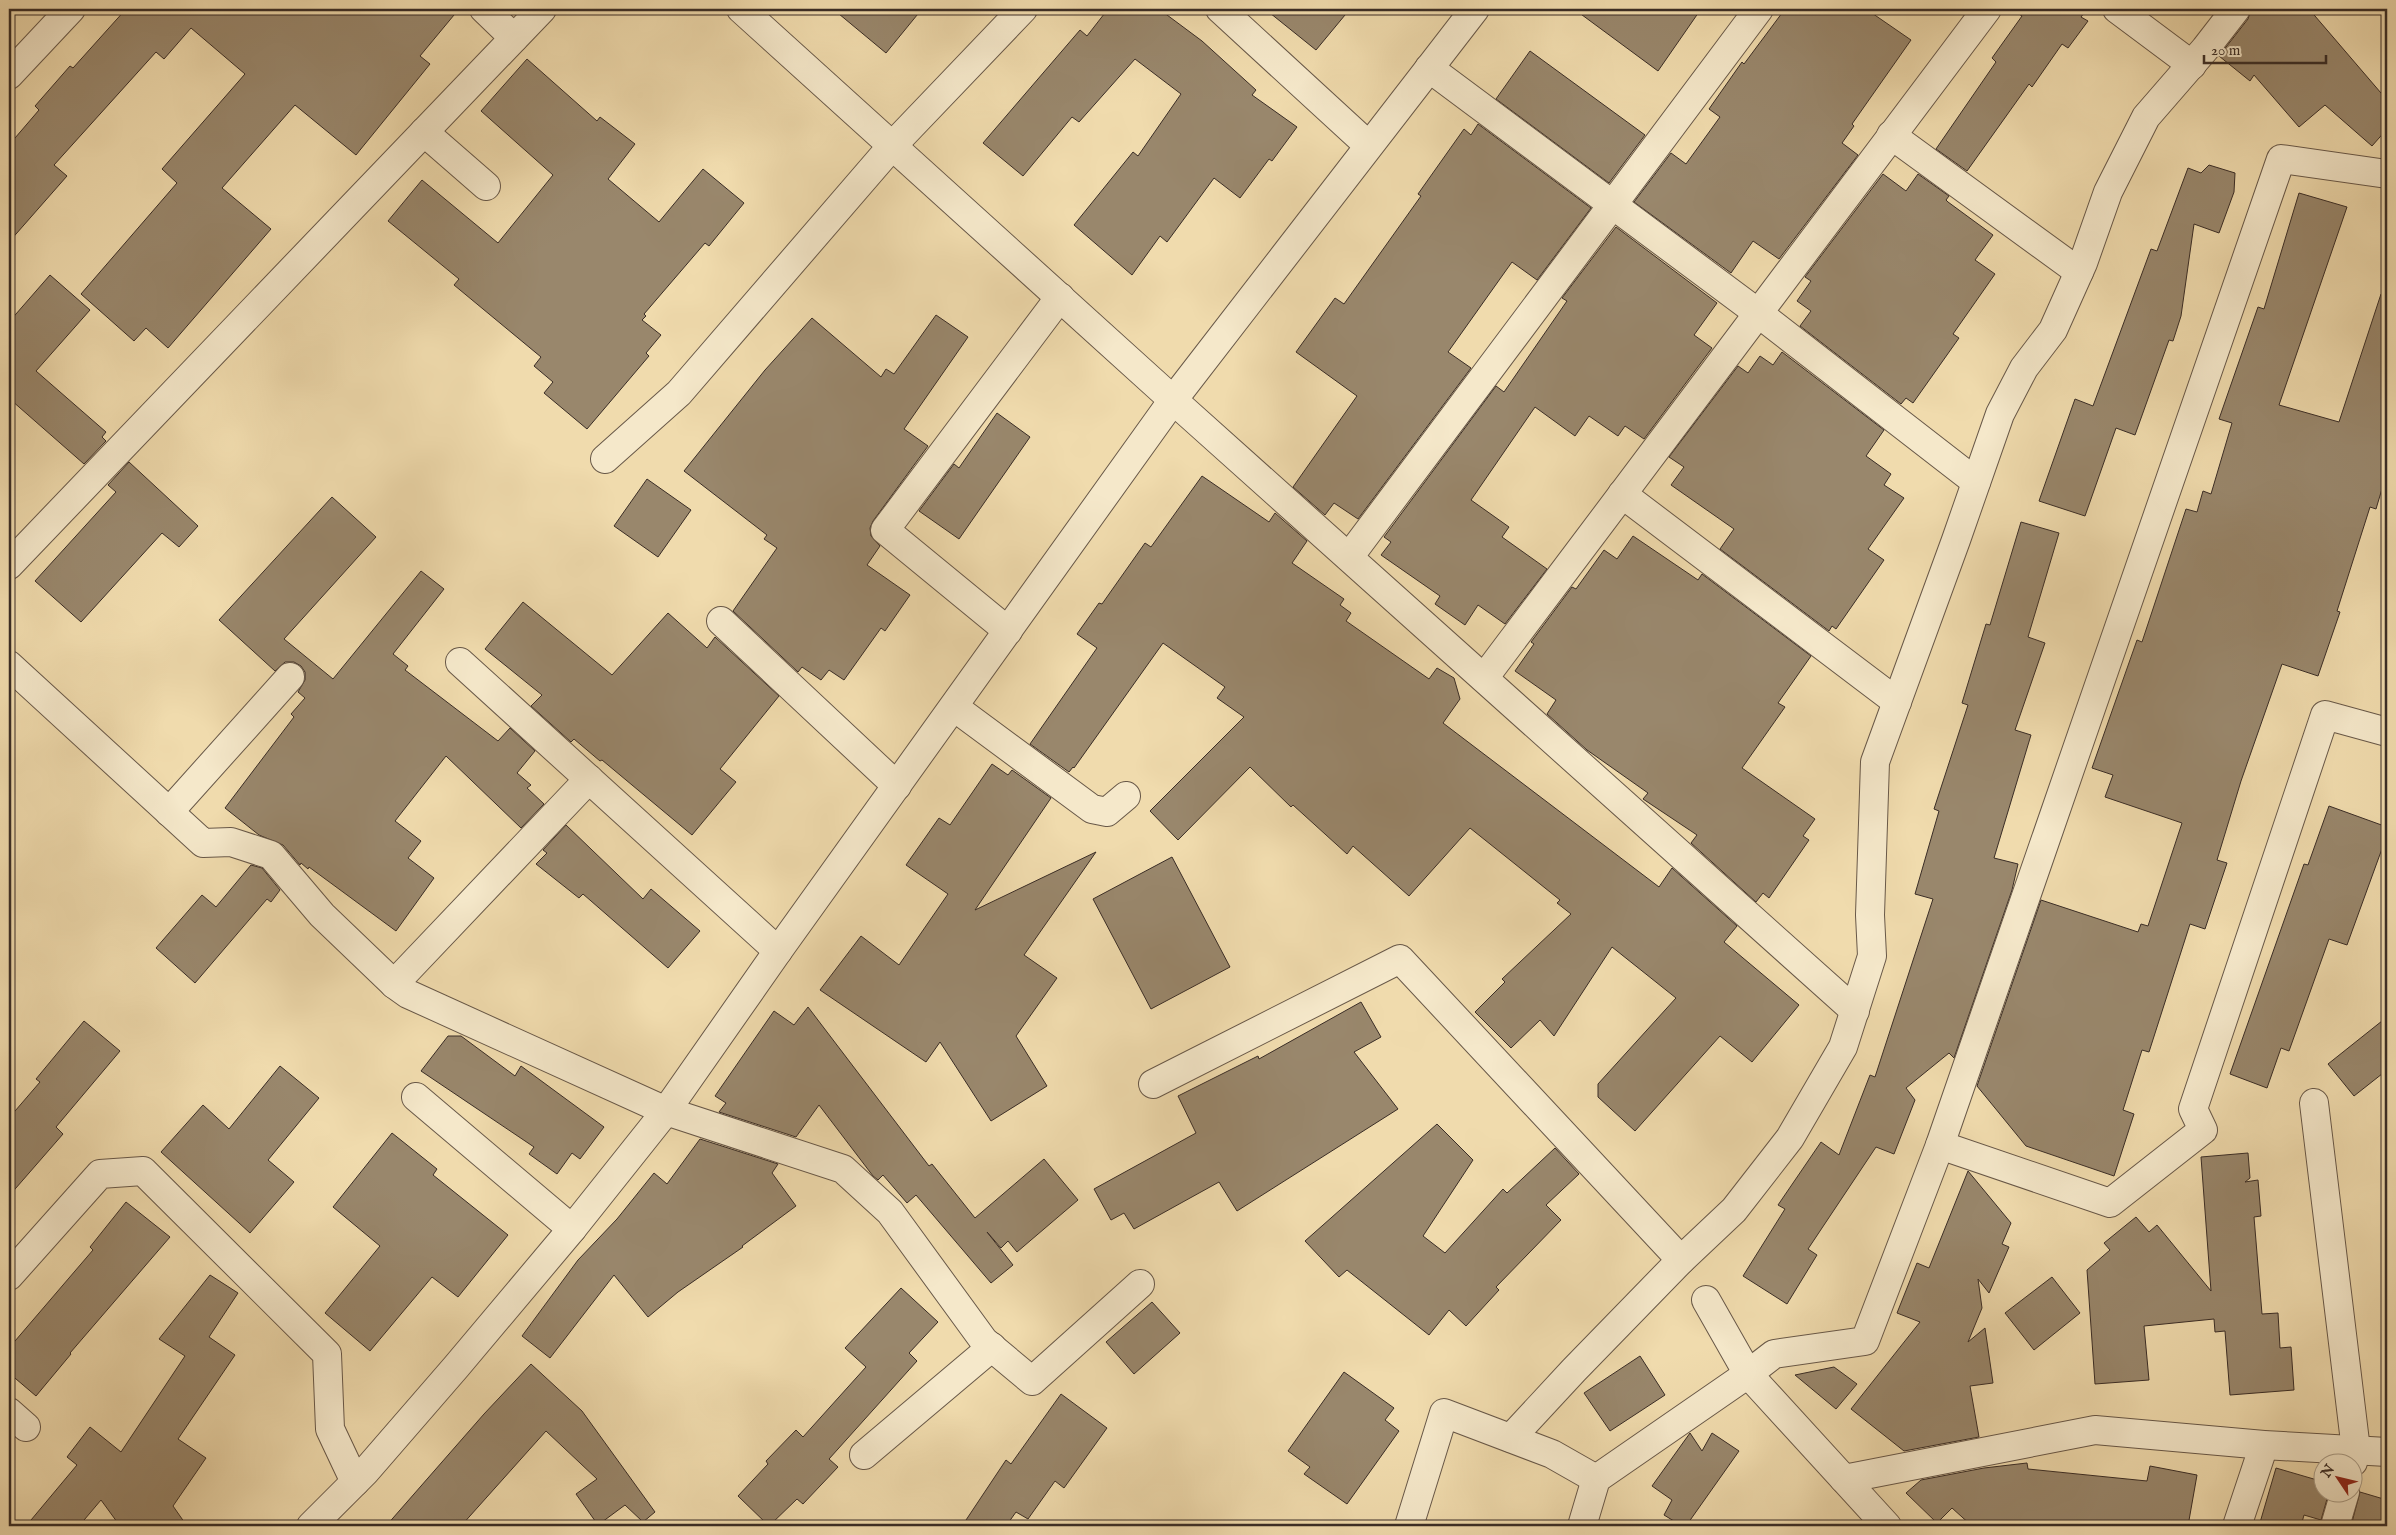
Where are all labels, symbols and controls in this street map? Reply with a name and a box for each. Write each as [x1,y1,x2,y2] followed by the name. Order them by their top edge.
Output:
[2204,32,2326,64] scale bar
[2211,41,2241,60] text: 20 m
[2314,1452,2364,1502] north arrow
[2317,1461,2339,1482] text: N

